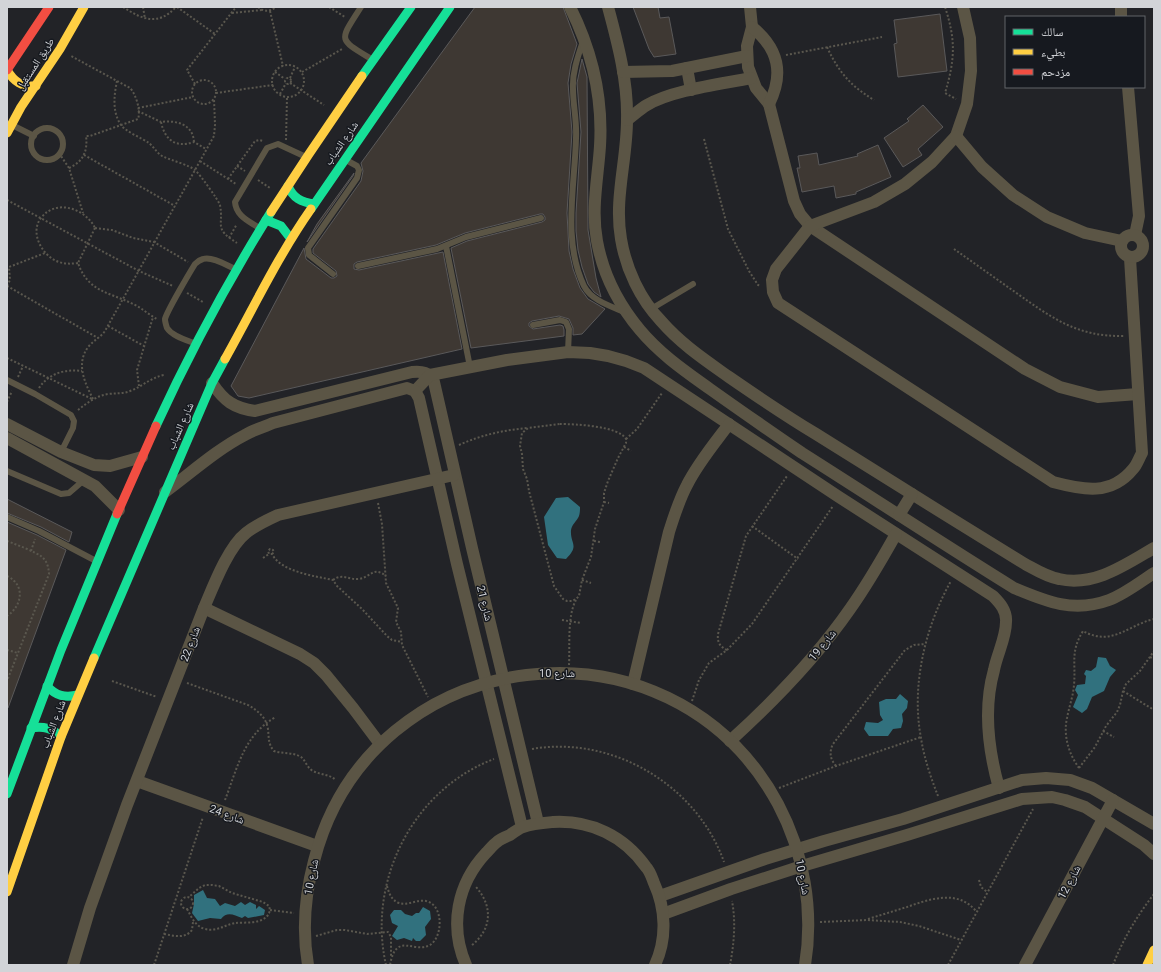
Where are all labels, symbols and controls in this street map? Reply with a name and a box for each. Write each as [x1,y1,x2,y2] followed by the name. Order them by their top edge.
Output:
[1005,16,1145,88] legend
[1041,25,1063,39] text: سالك
[14,36,57,93] street label: طريق المستقبل
[1041,45,1065,62] text: بطيء
[1041,65,1070,80] text: مزدحم
[322,119,361,168] street label: شارع الشباب
[164,401,197,452] street label: شارع الشباب
[474,584,495,622] street label: شارع 21
[178,625,203,663] street label: شارع 22
[806,627,839,663] street label: شارع 19
[539,667,575,680] street label: شارع 10
[38,698,69,750] street label: شارع الشباب
[208,802,246,827] street label: شارع 24
[302,858,321,896] street label: شارع 10
[793,858,812,896] street label: شارع 10
[1055,863,1084,901] street label: شارع 12

